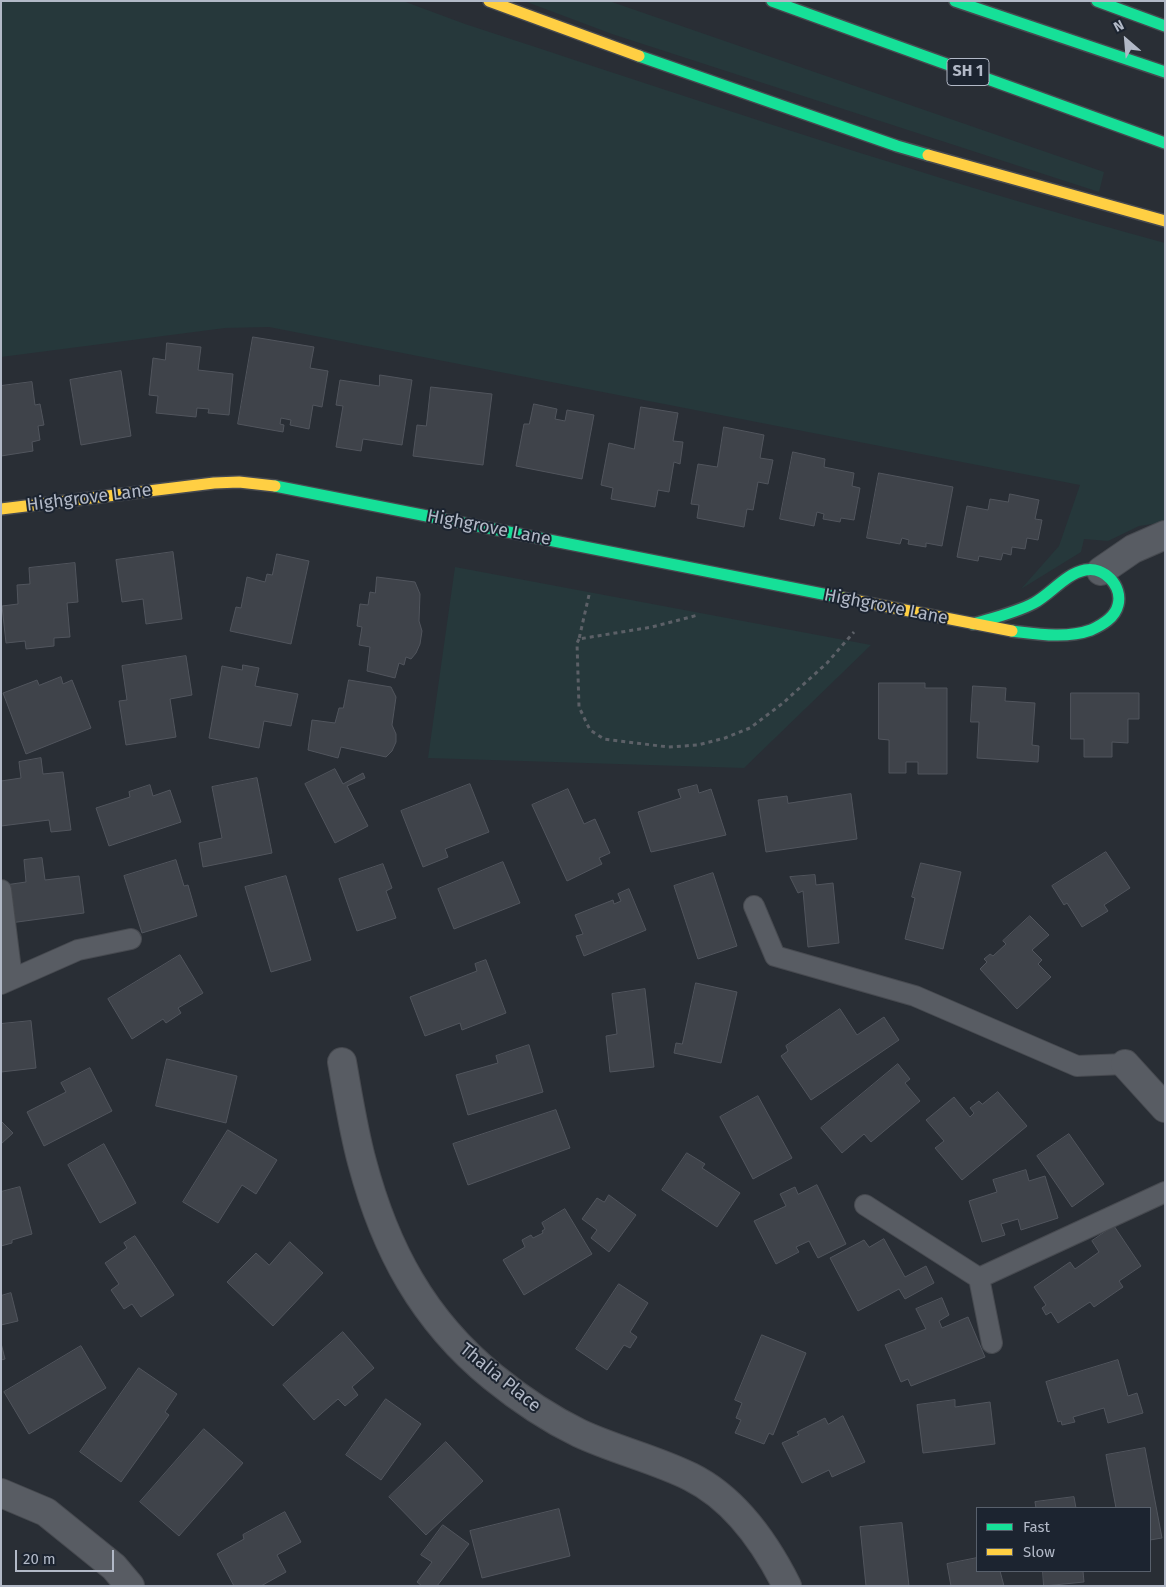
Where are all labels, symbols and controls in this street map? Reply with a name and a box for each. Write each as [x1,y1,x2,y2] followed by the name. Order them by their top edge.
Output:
[1101,15,1151,65] north arrow
[1111,17,1127,36] text: N
[947,58,989,86] road number: SH 1
[25,480,153,516] street label: Highgrove Lane
[425,505,553,551] street label: Highgrove Lane
[822,584,950,630] street label: Highgrove Lane
[455,1339,545,1417] street label: Thalia Place
[976,1507,1151,1572] legend
[1023,1518,1050,1536] text: Fast
[18,1540,116,1572] scale bar
[1023,1543,1055,1561] text: Slow
[23,1550,56,1568] text: 20 m

